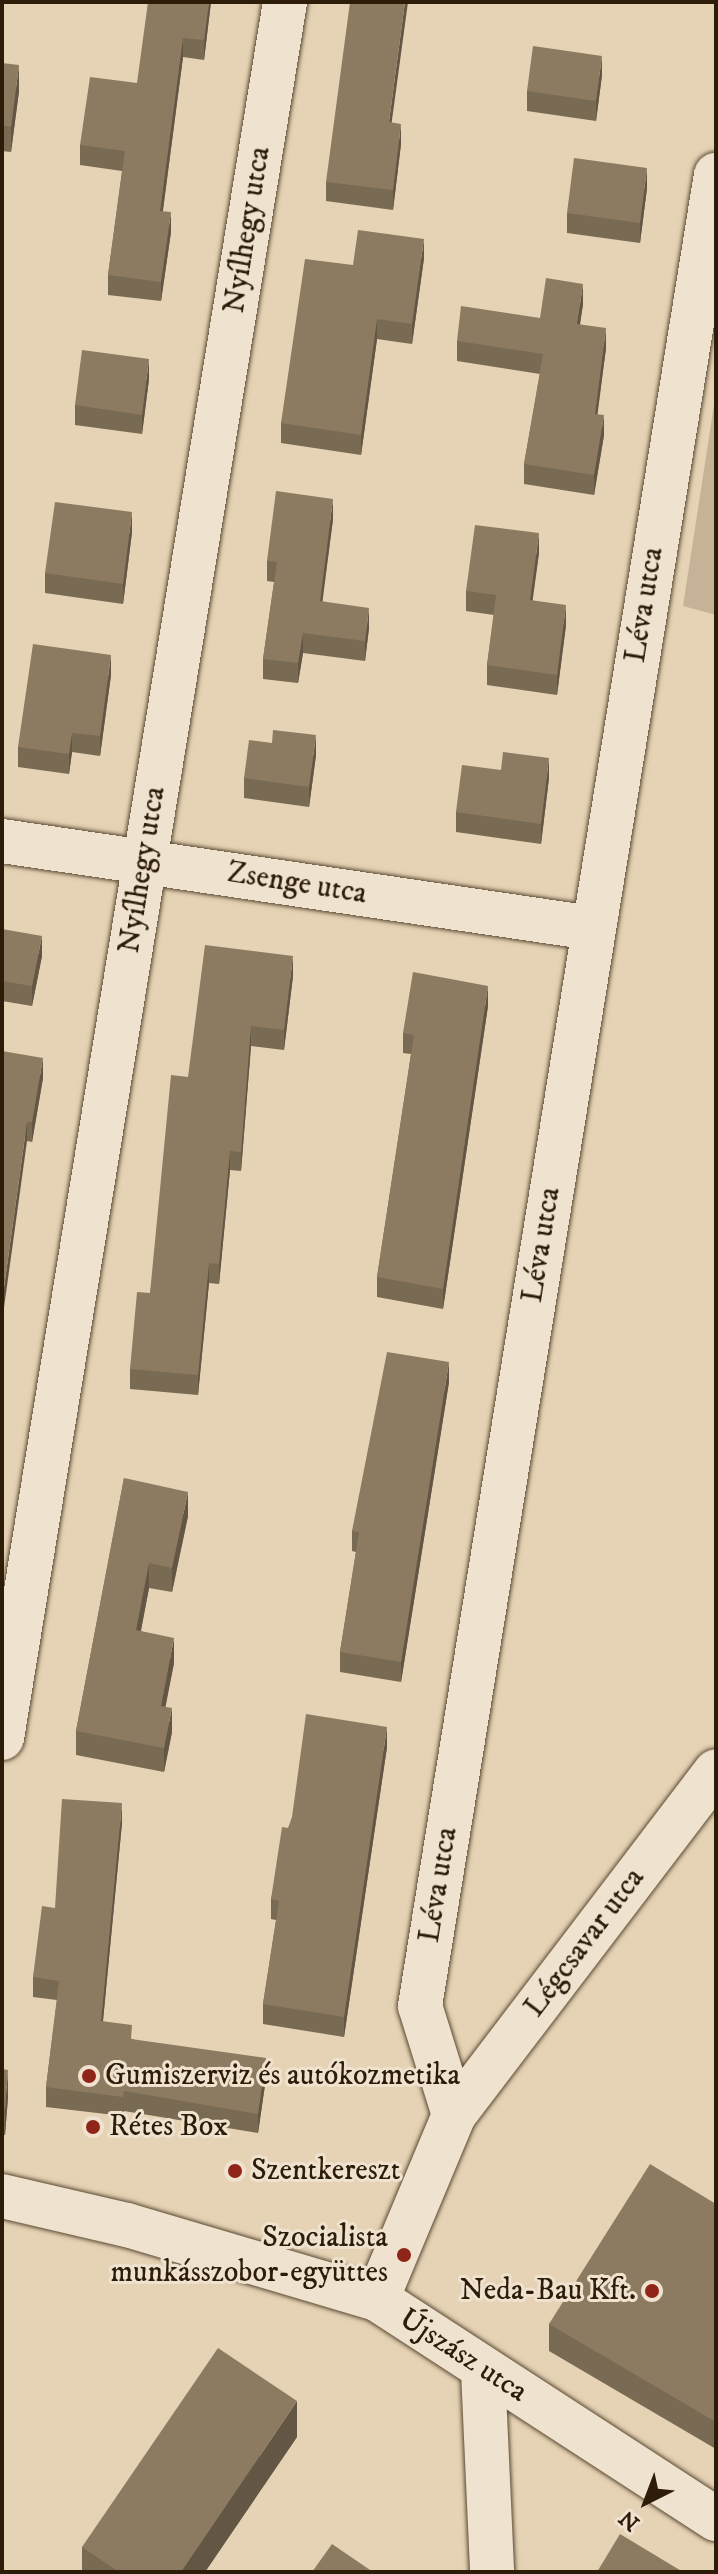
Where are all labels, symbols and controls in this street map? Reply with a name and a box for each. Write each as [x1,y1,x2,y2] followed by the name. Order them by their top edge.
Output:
[217,144,279,316] street label: Nyílhegy utca
[618,545,672,665] street label: Léva utca
[112,784,174,956] street label: Nyílhegy utca
[225,855,369,913] street label: Zsenge utca
[515,1185,569,1305] street label: Léva utca
[412,1825,466,1945] street label: Léva utca
[517,1861,653,2025] street label: Légcsavar utca
[105,2058,460,2094] place label: Gumiszerviz és autókozmetika
[80,2067,98,2085] marker: Gumiszerviz és autókozmetika
[109,2109,228,2145] place label: Rétes Box
[84,2118,102,2136] marker: Rétes Box
[251,2153,400,2189] place label: Szentkereszt
[226,2162,244,2180] marker: Szentkereszt
[111,2220,388,2290] place label: Szocialista munkásszobor-együttes
[395,2246,413,2264] marker: Szocialista munkásszobor-együttes
[460,2273,636,2309] place label: Neda-Bau Kft.
[643,2282,661,2300] marker: Neda-Bau Kft.
[392,2301,534,2411] street label: Újszász utca
[606,2462,686,2542] north arrow
[614,2504,645,2536] text: N

